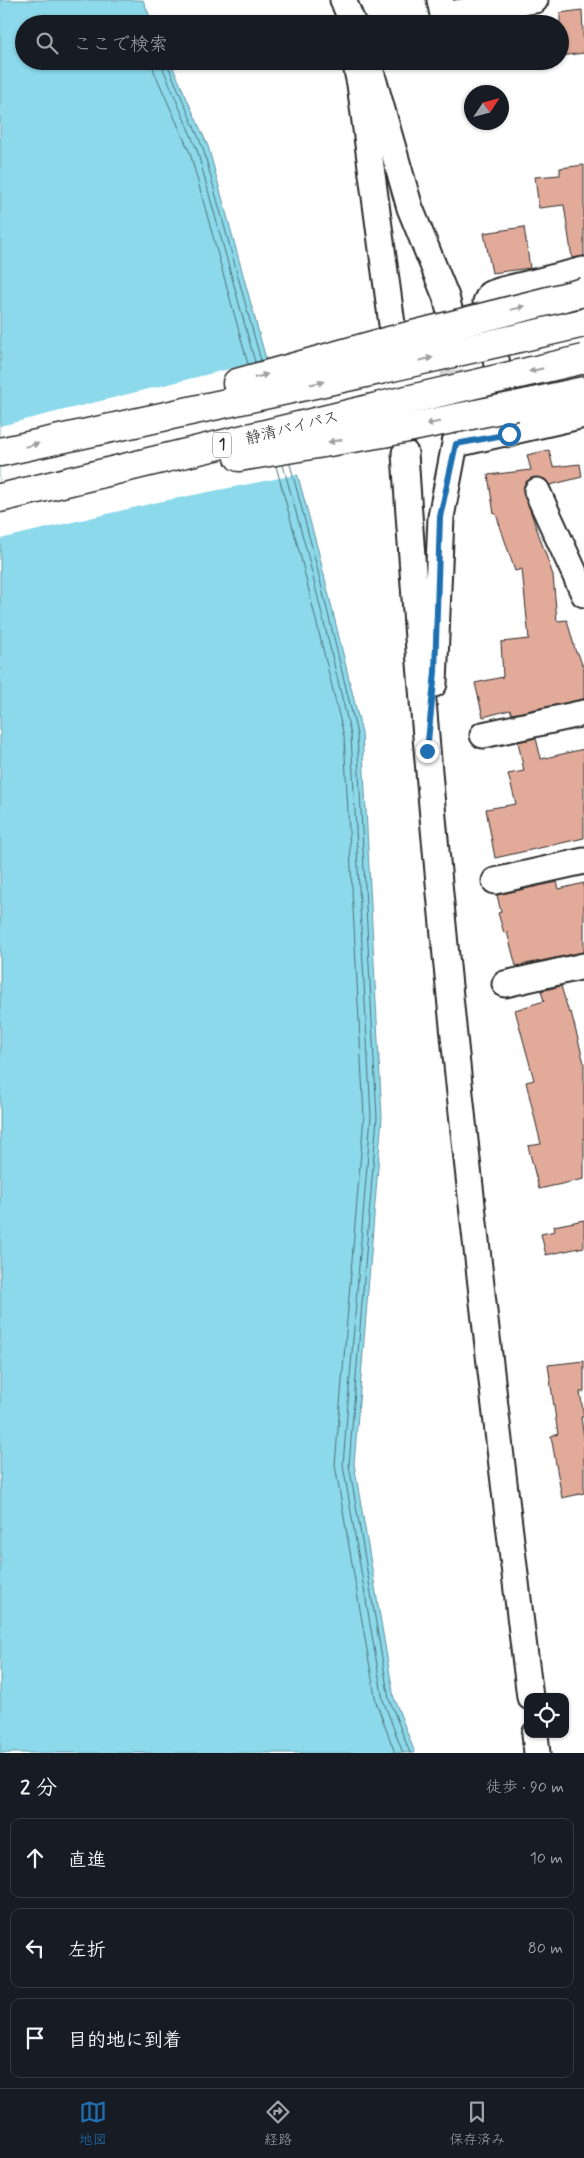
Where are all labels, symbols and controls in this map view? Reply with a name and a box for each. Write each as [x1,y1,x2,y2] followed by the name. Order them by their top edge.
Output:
[15,15,569,70] search box
[33,29,61,57] icon: search
[73,32,168,57] text: ここで検索
[464,85,509,130] north arrow
[510,304,525,312] one-way arrow
[419,355,434,363] one-way arrow
[529,366,544,374] one-way arrow
[253,372,268,380] one-way arrow
[309,379,324,387] one-way arrow
[243,406,341,450] street label: 静清バイパス
[425,419,441,427] one-way arrow
[498,423,521,446] route start
[213,432,231,458] road number: 1
[326,438,342,446] one-way arrow
[24,441,39,449] one-way arrow
[416,740,439,763] route end
[524,1693,569,1738] map controls
[524,1693,569,1738] button: locate
[20,1774,57,1802] text: 2 分
[486,1777,564,1798] text: 徒歩 · 90 m
[21,1844,49,1872] icon: ahead
[68,1848,106,1873] text: 直進
[530,1848,563,1869] text: 10 m
[21,1934,49,1962] icon: left
[68,1938,106,1963] text: 左折
[528,1938,563,1959] text: 80 m
[21,2024,49,2052] icon: arrive
[68,2028,182,2053] text: 目的地に到着
[79,2098,107,2149] tab: 地図
[264,2098,292,2149] tab: 経路
[449,2098,505,2149] tab: 保存済み

